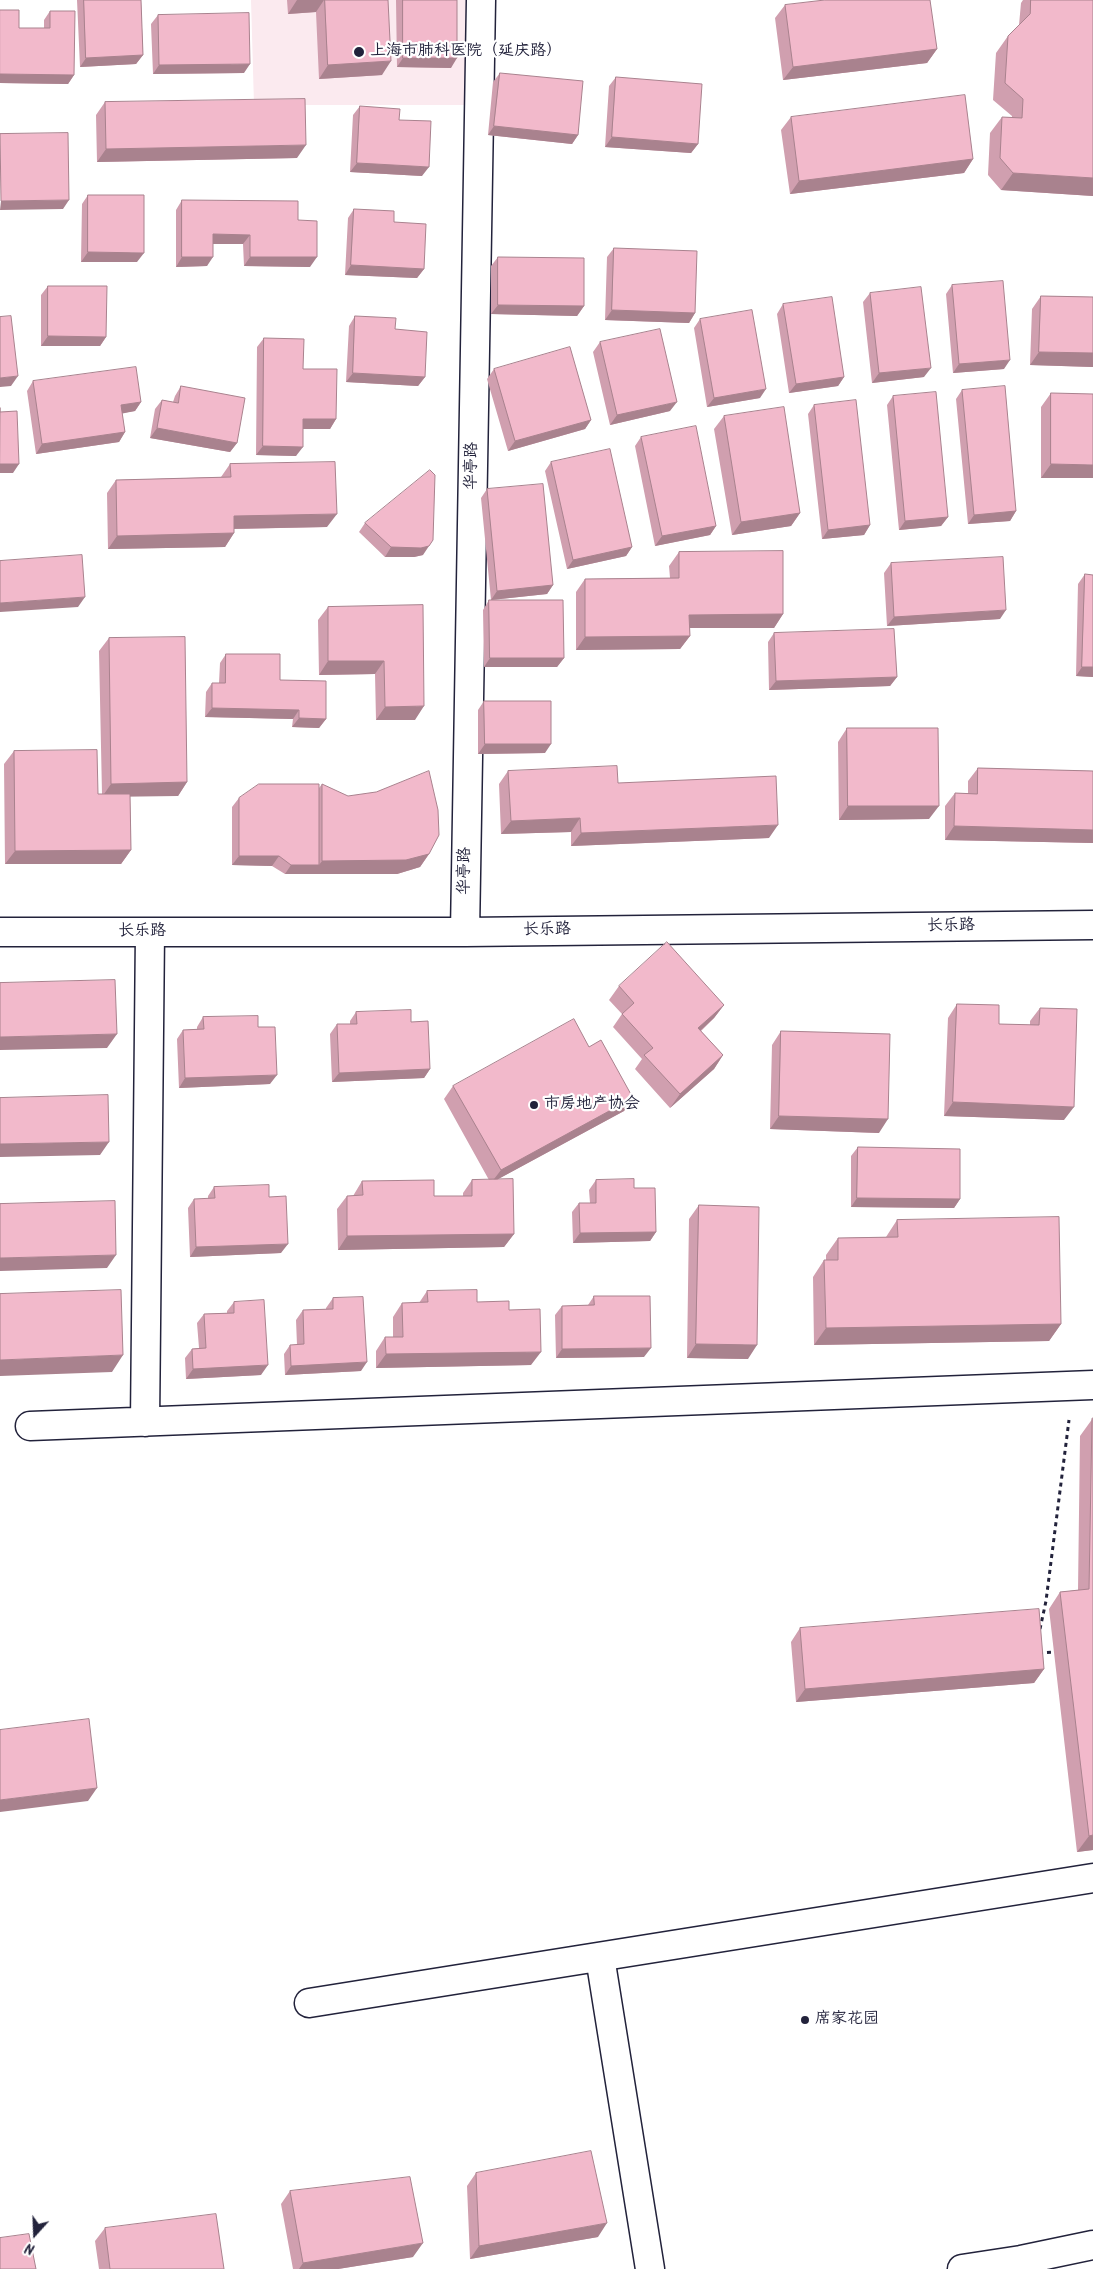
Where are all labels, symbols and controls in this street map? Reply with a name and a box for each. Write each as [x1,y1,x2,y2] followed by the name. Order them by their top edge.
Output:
[370,42,562,62] place label: 上海市肺科医院（延庆路）
[352,45,366,59] marker: 上海市肺科医院（延庆路）
[463,442,483,490] street label: 华亭路
[456,847,476,895] street label: 华亭路
[927,917,975,937] street label: 长乐路
[523,921,571,941] street label: 长乐路
[118,922,166,942] street label: 长乐路
[544,1095,640,1115] place label: 市房地产协会
[528,1099,540,1111] marker: 市房地产协会
[815,2010,879,2030] place label: 席家花园
[799,2014,811,2026] marker: 席家花园
[10,2209,60,2259] north arrow
[22,2236,38,2260] text: N

